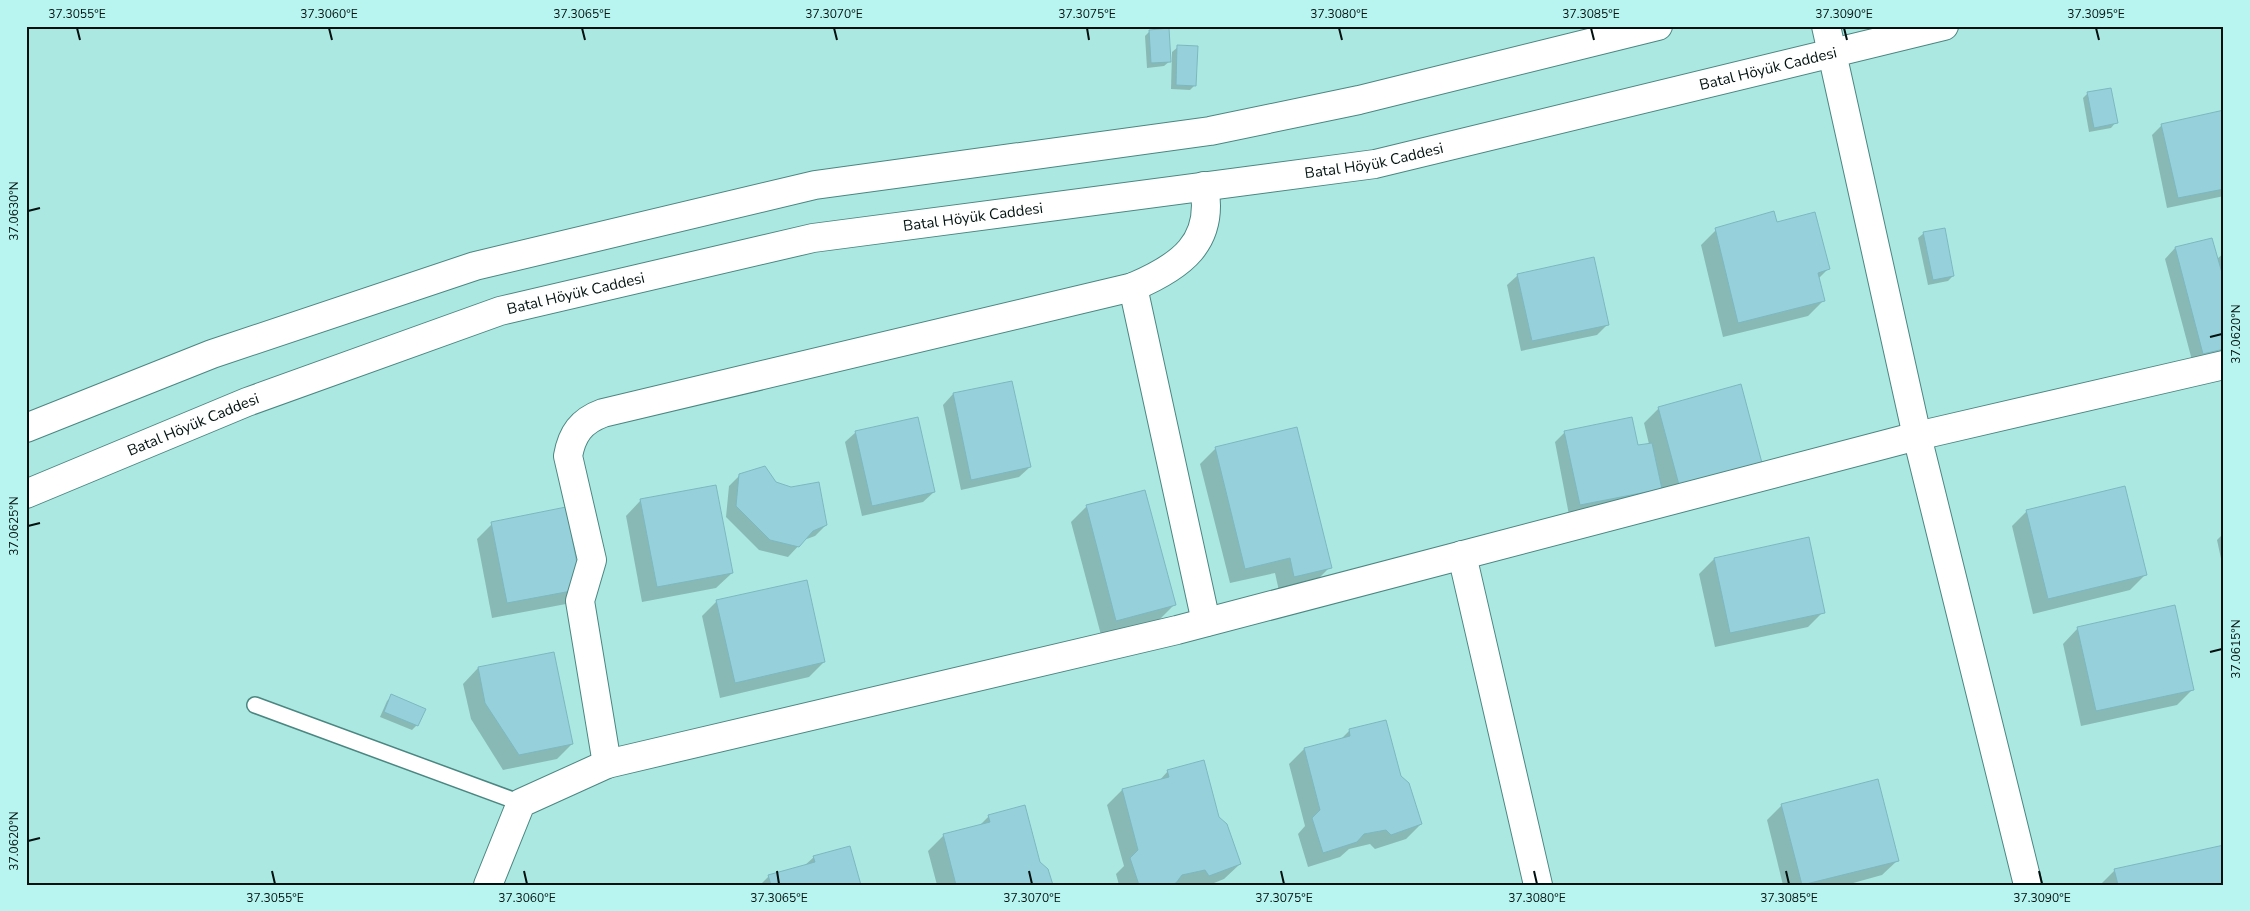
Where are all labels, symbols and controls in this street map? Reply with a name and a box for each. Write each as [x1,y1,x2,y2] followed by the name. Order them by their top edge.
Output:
[48,6,106,22] text: 37.3055°E
[300,6,358,22] text: 37.3060°E
[553,6,611,22] text: 37.3065°E
[805,6,863,22] text: 37.3070°E
[1058,6,1116,22] text: 37.3075°E
[1310,6,1368,22] text: 37.3080°E
[1562,6,1620,22] text: 37.3085°E
[1815,6,1873,22] text: 37.3090°E
[2067,6,2125,22] text: 37.3095°E
[1697,42,1839,95] street label: Batal Höyük Caddesi
[1303,138,1445,183] street label: Batal Höyük Caddesi
[6,181,22,241] text: 37.0630°N
[902,198,1044,236] street label: Batal Höyük Caddesi
[505,268,647,319] street label: Batal Höyük Caddesi
[2228,304,2244,364] text: 37.0620°N
[124,389,262,461] street label: Batal Höyük Caddesi
[6,496,22,556] text: 37.0625°N
[2228,619,2244,679] text: 37.0615°N
[6,811,22,871] text: 37.0620°N
[246,890,304,906] text: 37.3055°E
[498,890,556,906] text: 37.3060°E
[750,890,808,906] text: 37.3065°E
[1003,890,1061,906] text: 37.3070°E
[1255,890,1313,906] text: 37.3075°E
[1508,890,1566,906] text: 37.3080°E
[1760,890,1818,906] text: 37.3085°E
[2013,890,2071,906] text: 37.3090°E

